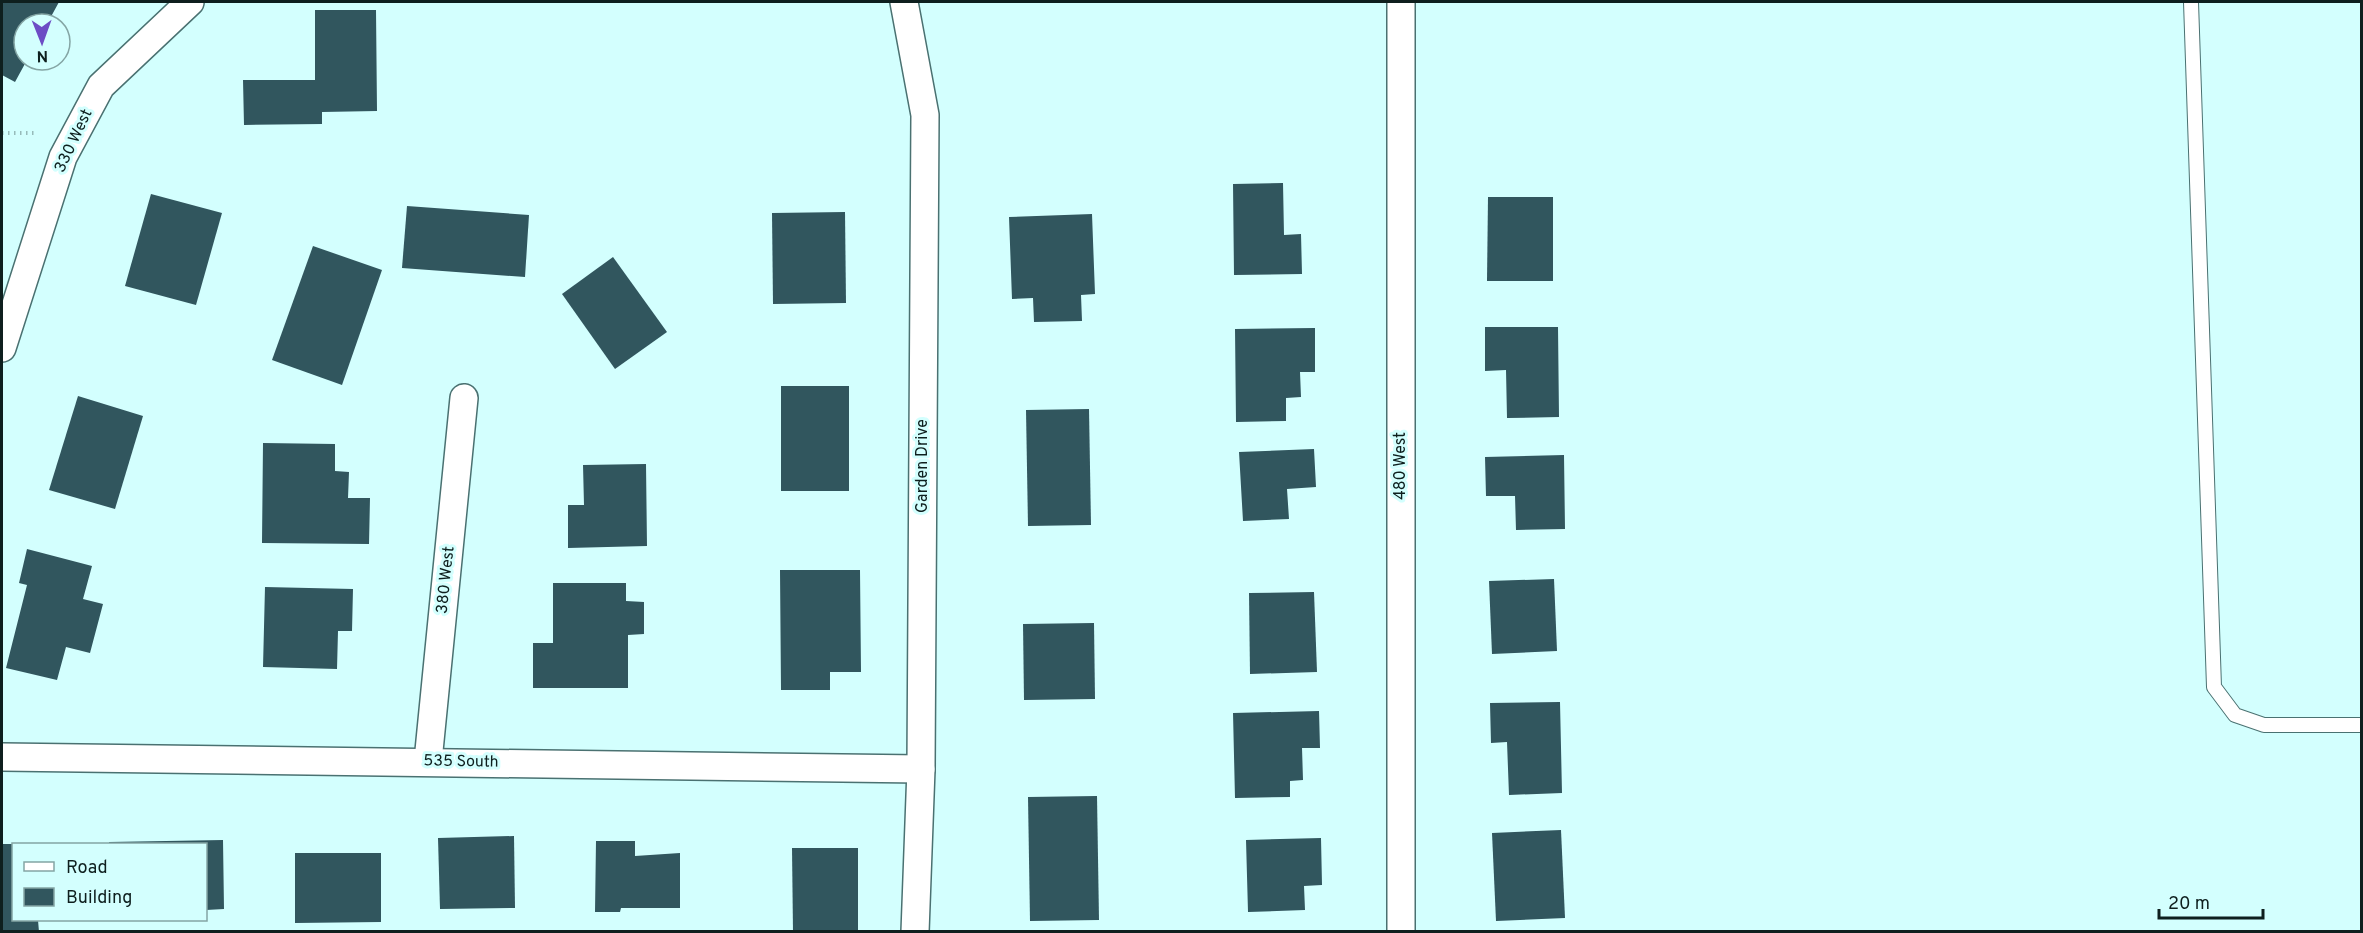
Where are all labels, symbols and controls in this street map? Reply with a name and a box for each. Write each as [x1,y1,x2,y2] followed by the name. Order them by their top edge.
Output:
[12,12,72,72] north arrow
[36,45,48,65] text: N
[51,106,97,176] street label: 330 West
[913,419,933,513] street label: Garden Drive
[1391,432,1411,500] street label: 480 West
[433,545,459,615] street label: 380 West
[423,751,499,773] street label: 535 South
[12,843,207,921] legend
[66,857,108,880] text: Road
[2159,882,2262,920] scale bar
[66,887,132,910] text: Building
[2168,893,2210,916] text: 20 m

